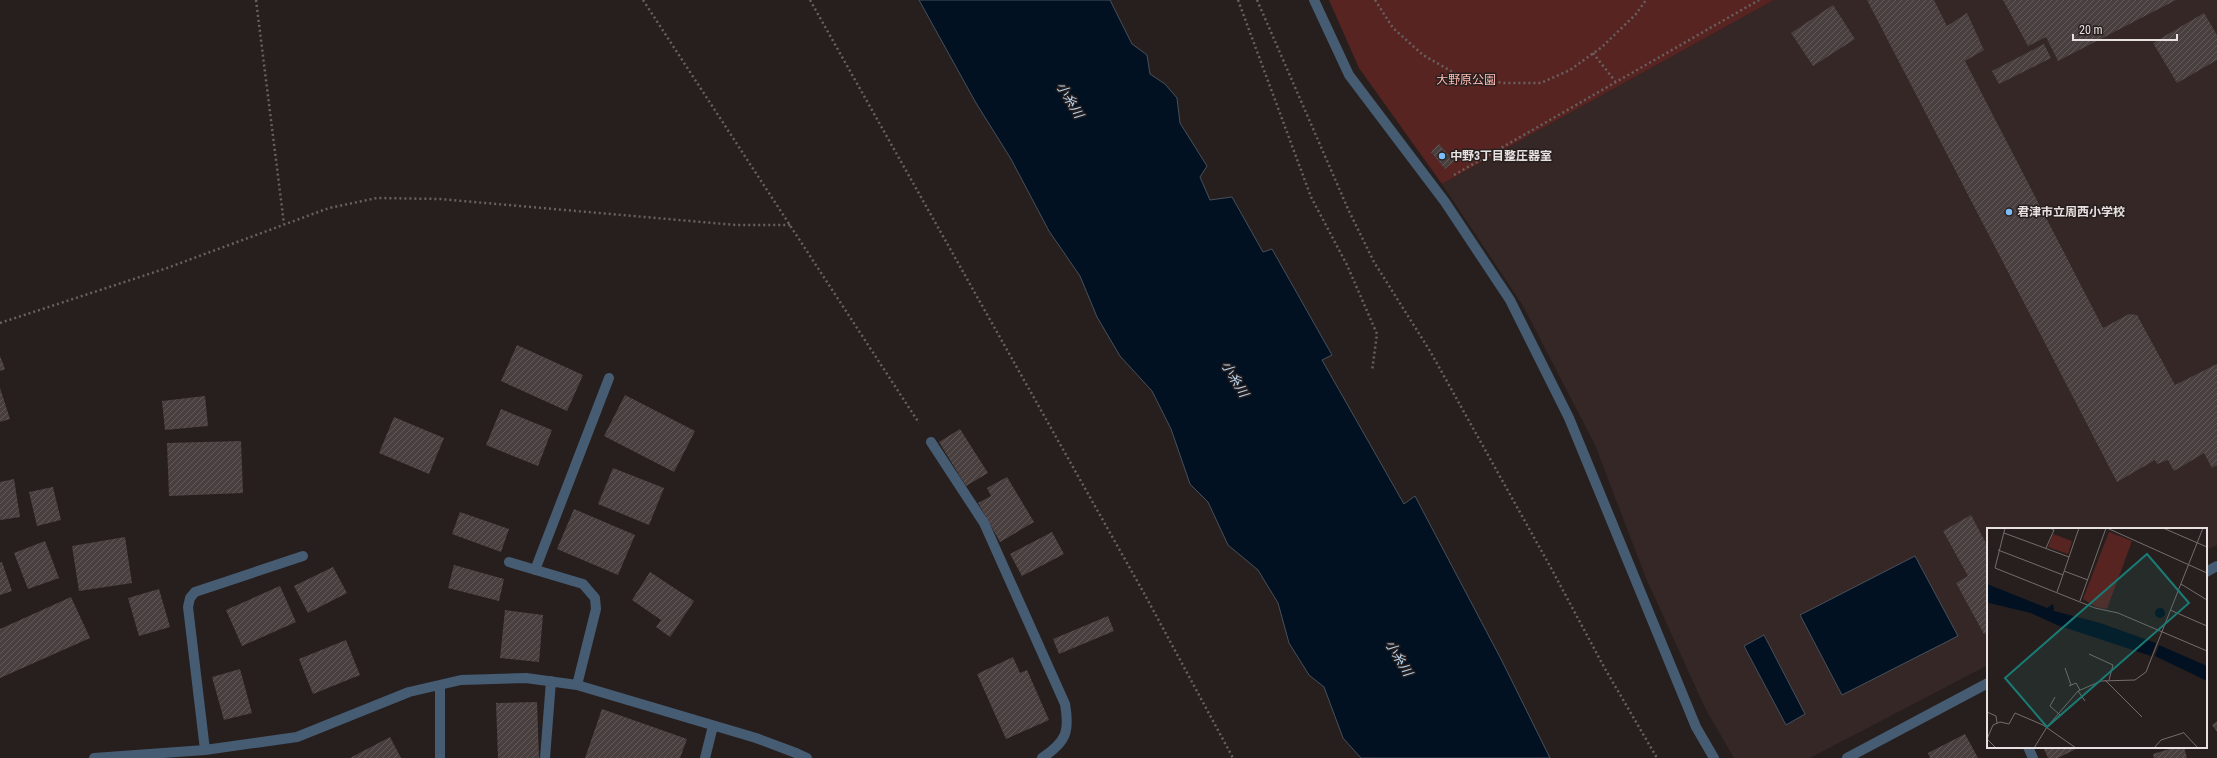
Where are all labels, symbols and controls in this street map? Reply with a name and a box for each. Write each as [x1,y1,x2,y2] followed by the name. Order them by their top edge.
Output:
[2073,16,2177,42] scale bar
[2079,23,2103,37] text: 20 m
[1436,73,1496,87] park label: 大野原公園
[1054,79,1087,122] water label: 小糸川
[1450,149,1552,163] place label: 中野3丁目整圧器室
[1437,151,1447,161] marker: 中野3丁目整圧器室
[2017,205,2125,219] place label: 君津市立周西小学校
[2004,207,2014,217] marker: 君津市立周西小学校
[1219,358,1252,401] water label: 小糸川
[1987,528,2207,748] inset map
[1383,637,1416,680] water label: 小糸川

